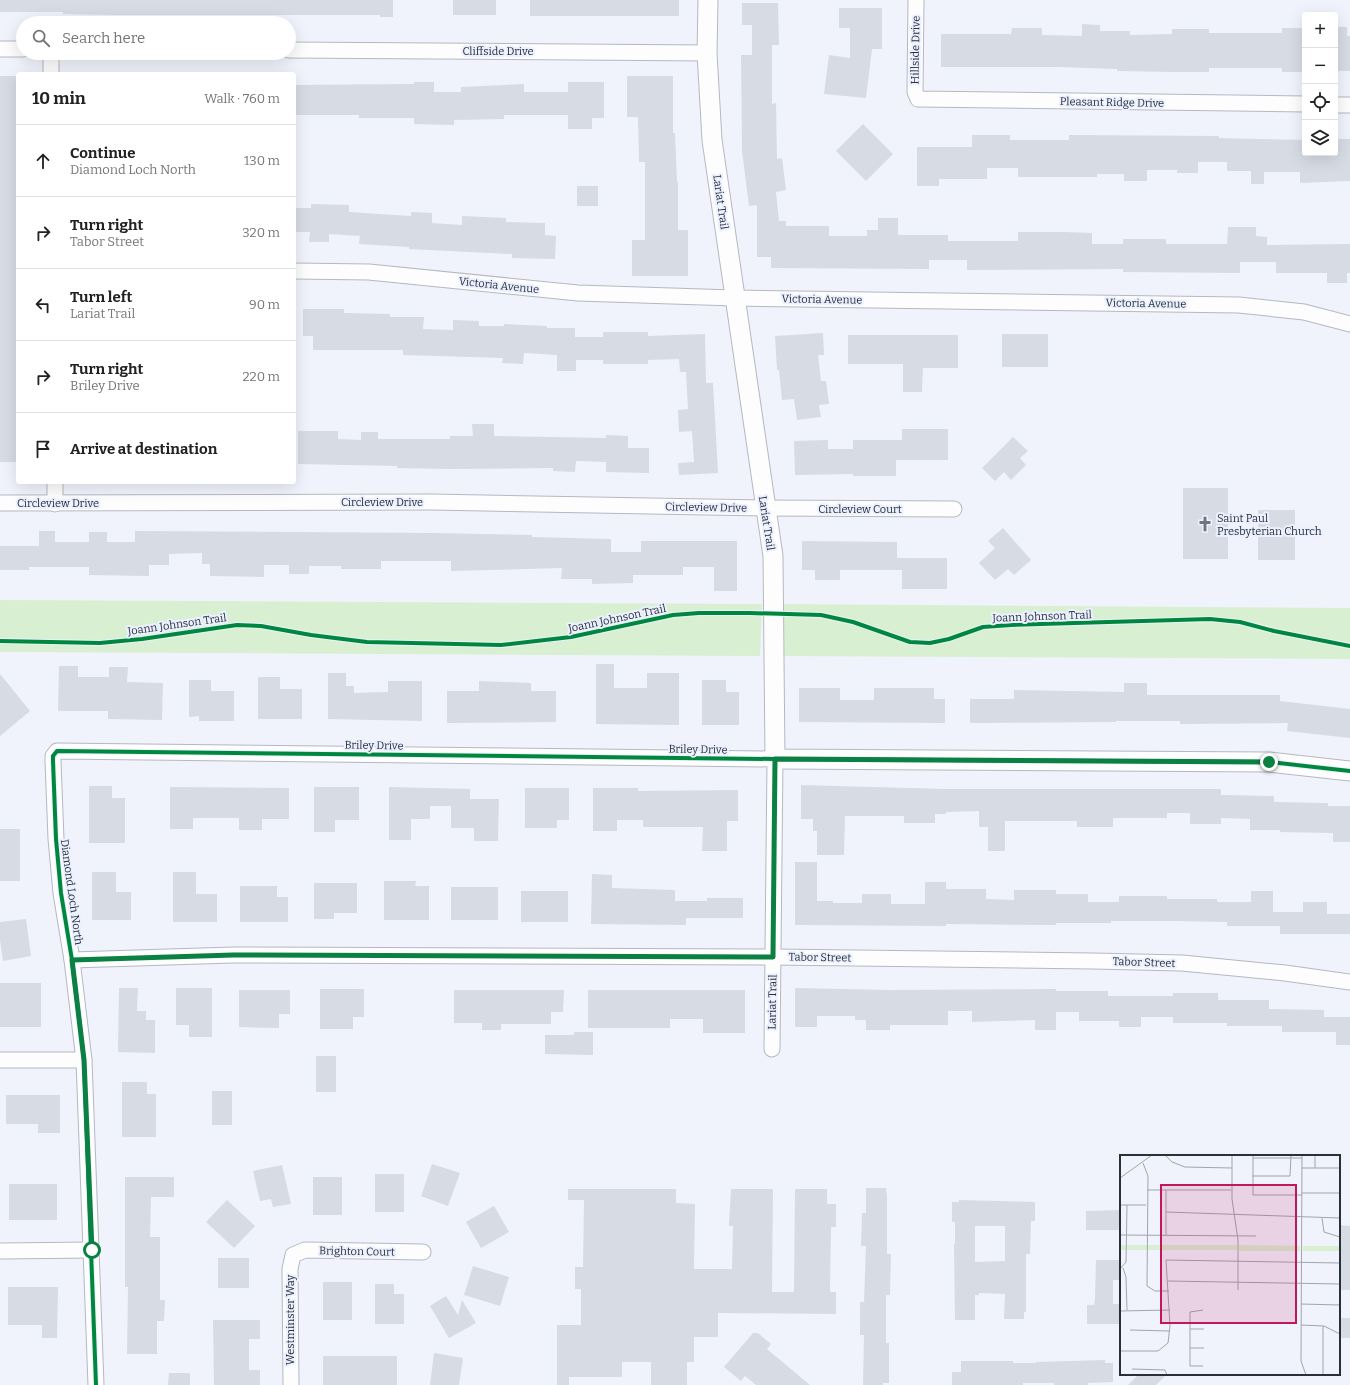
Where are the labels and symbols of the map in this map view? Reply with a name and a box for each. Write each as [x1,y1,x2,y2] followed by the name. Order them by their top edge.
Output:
[908,16,923,84] street label: Hillside Drive
[462,45,534,58] street label: Cliffside Drive
[1060,95,1164,110] street label: Pleasant Ridge Drive
[710,174,731,230] street label: Lariat Trail
[458,275,540,296] street label: Victoria Avenue
[781,292,863,307] street label: Victoria Avenue
[1105,296,1187,311] street label: Victoria Avenue
[756,495,777,551] street label: Lariat Trail
[341,496,423,509] street label: Circleview Drive
[17,497,99,510] street label: Circleview Drive
[665,500,747,515] street label: Circleview Drive
[818,503,902,516] street label: Circleview Court
[1217,512,1322,538] place label: Saint Paul Presbyterian Church
[1196,515,1214,533] church icon: Saint Paul Presbyterian Church
[566,602,667,635] street label: Joann Johnson Trail
[991,608,1092,625] street label: Joann Johnson Trail
[126,611,227,638] street label: Joann Johnson Trail
[344,738,404,753] street label: Briley Drive
[668,742,728,757] street label: Briley Drive
[1260,753,1278,771] route end
[58,838,85,946] street label: Diamond Loch North
[789,950,851,965] street label: Tabor Street
[1112,955,1176,970] street label: Tabor Street
[766,974,779,1030] street label: Lariat Trail
[1120,1155,1340,1375] inset map
[83,1241,101,1259] route start
[319,1244,395,1259] street label: Brighton Court
[284,1275,297,1365] street label: Westminster Way

